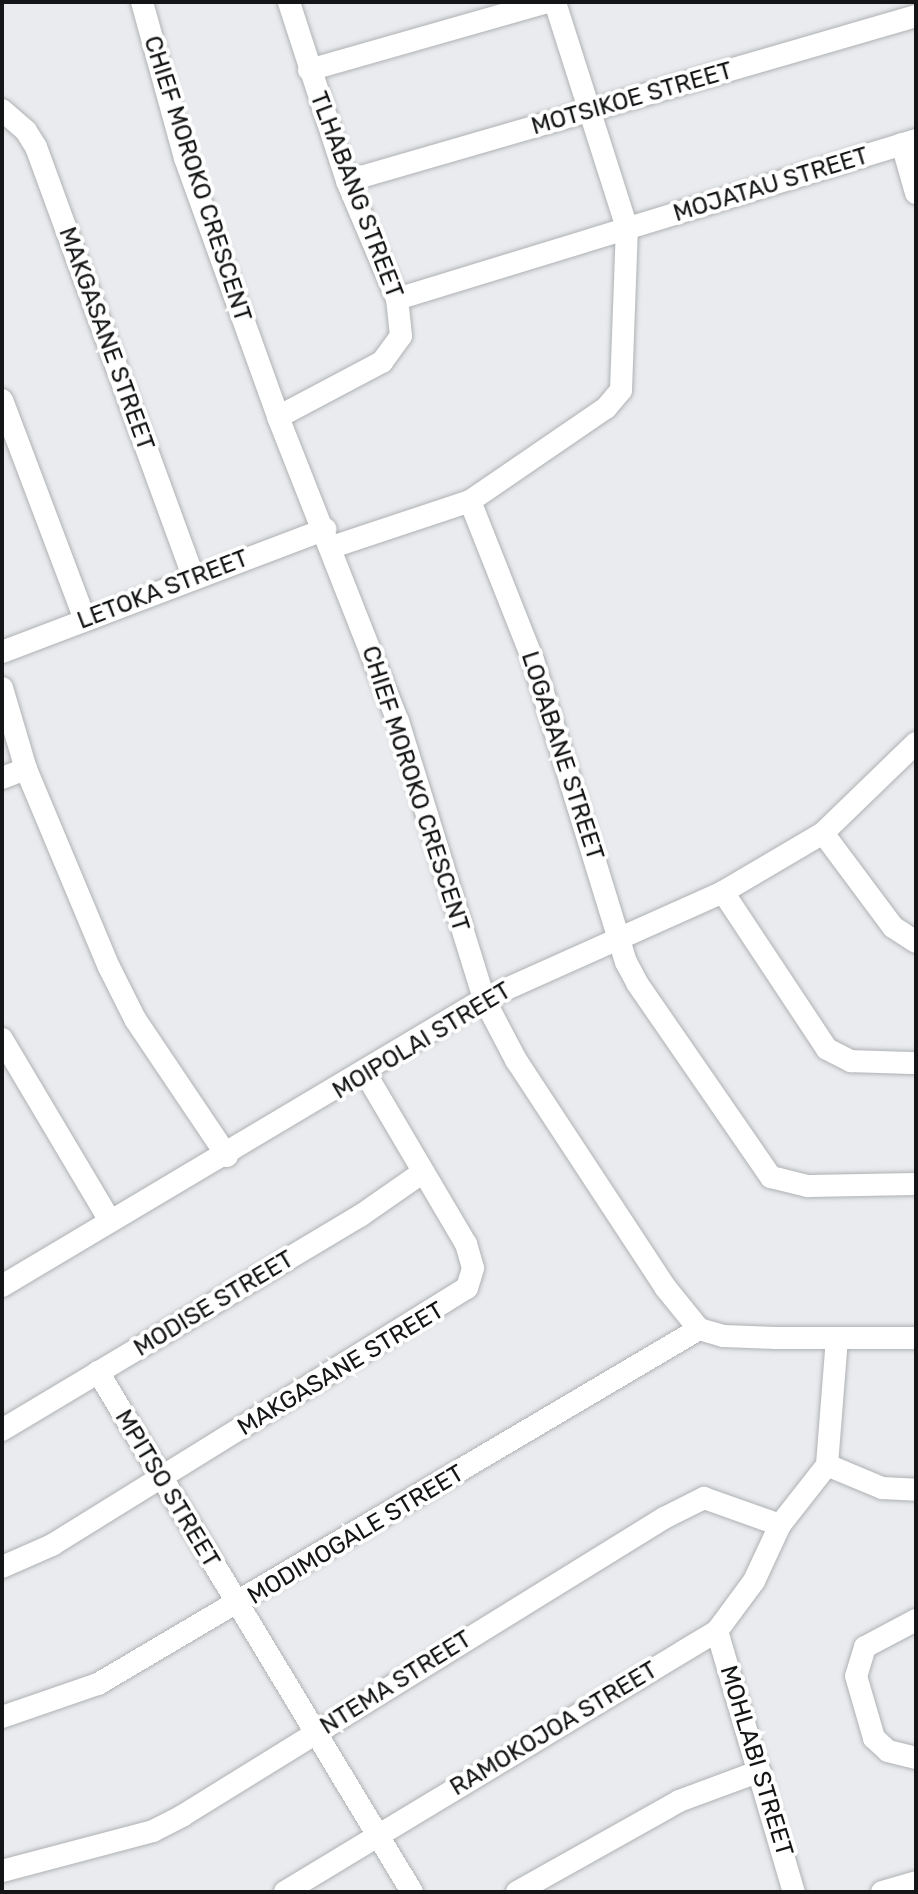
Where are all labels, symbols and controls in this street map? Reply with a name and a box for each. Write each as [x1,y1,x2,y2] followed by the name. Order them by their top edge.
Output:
[137,32,257,326] street label: CHIEF MOROKO CRESCENT
[528,57,736,141] street label: MOTSIKOE STREET
[303,88,409,302] street label: TLHABANG STREET
[670,142,872,228] street label: MOJATAU STREET
[52,223,160,455] street label: MAKGASANE STREET
[73,544,253,636] street label: LETOKA STREET
[355,642,475,936] street label: CHIEF MOROKO CRESCENT
[515,648,609,864] street label: LOGABANE STREET
[328,976,516,1106] street label: MOIPOLAI STREET
[129,1245,299,1363] street label: MODISE STREET
[233,1296,449,1442] street label: MAKGASANE STREET
[109,1405,225,1573] street label: MPITSO STREET
[243,1459,469,1611] street label: MODIMOGALE STREET
[315,1625,477,1741] street label: NTEMA STREET
[445,1656,663,1802] street label: RAMOKOJOA STREET
[713,1662,799,1860] street label: MOHLABI STREET

